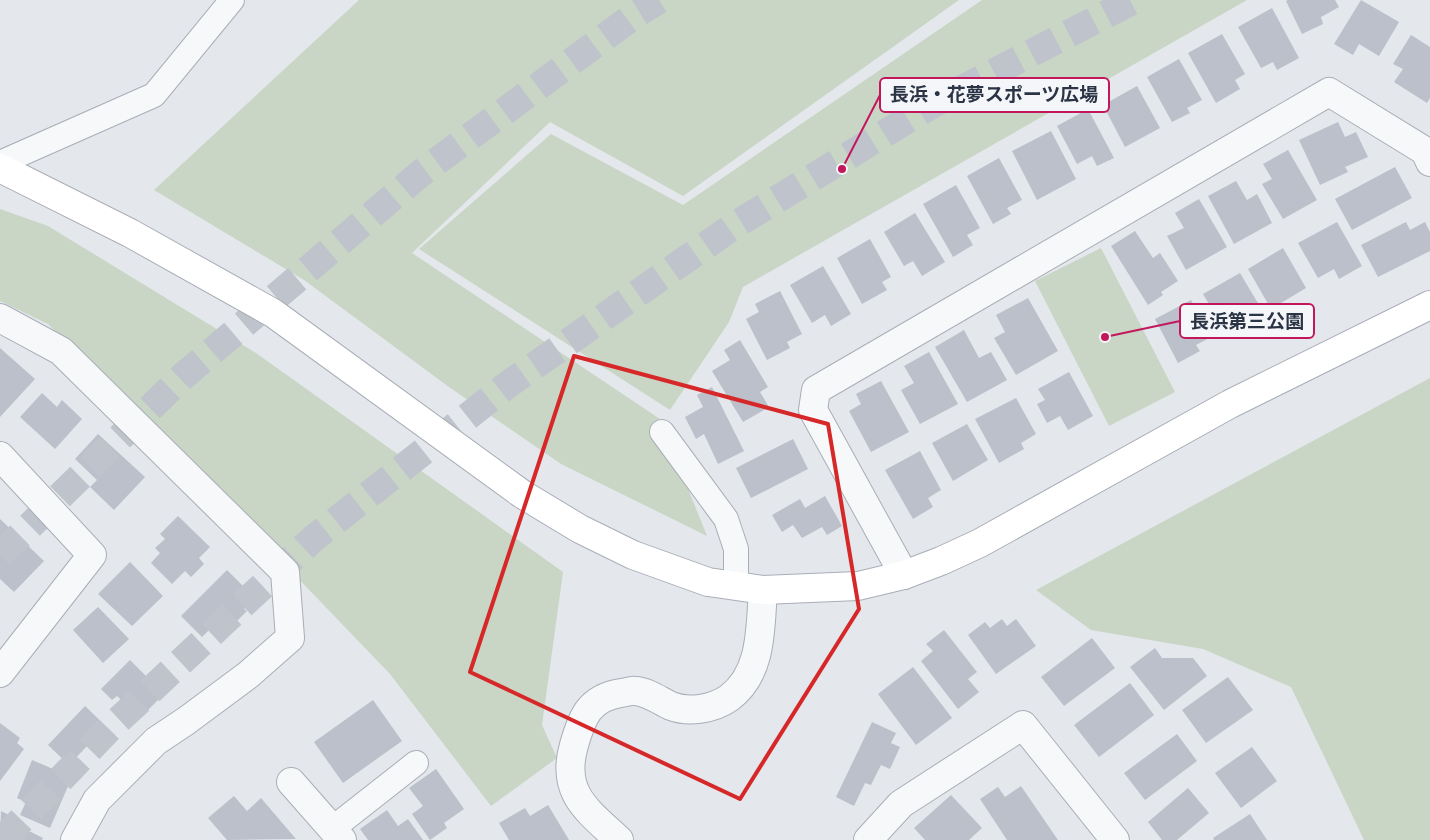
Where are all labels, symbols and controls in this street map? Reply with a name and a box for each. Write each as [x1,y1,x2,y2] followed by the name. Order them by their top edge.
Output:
[880,78,1109,112] callout: 長浜・花夢スポーツ広場
[890,82,1098,105] text: 長浜・花夢スポーツ広場
[1180,304,1314,338] callout: 長浜第三公園
[1190,309,1304,332] text: 長浜第三公園

